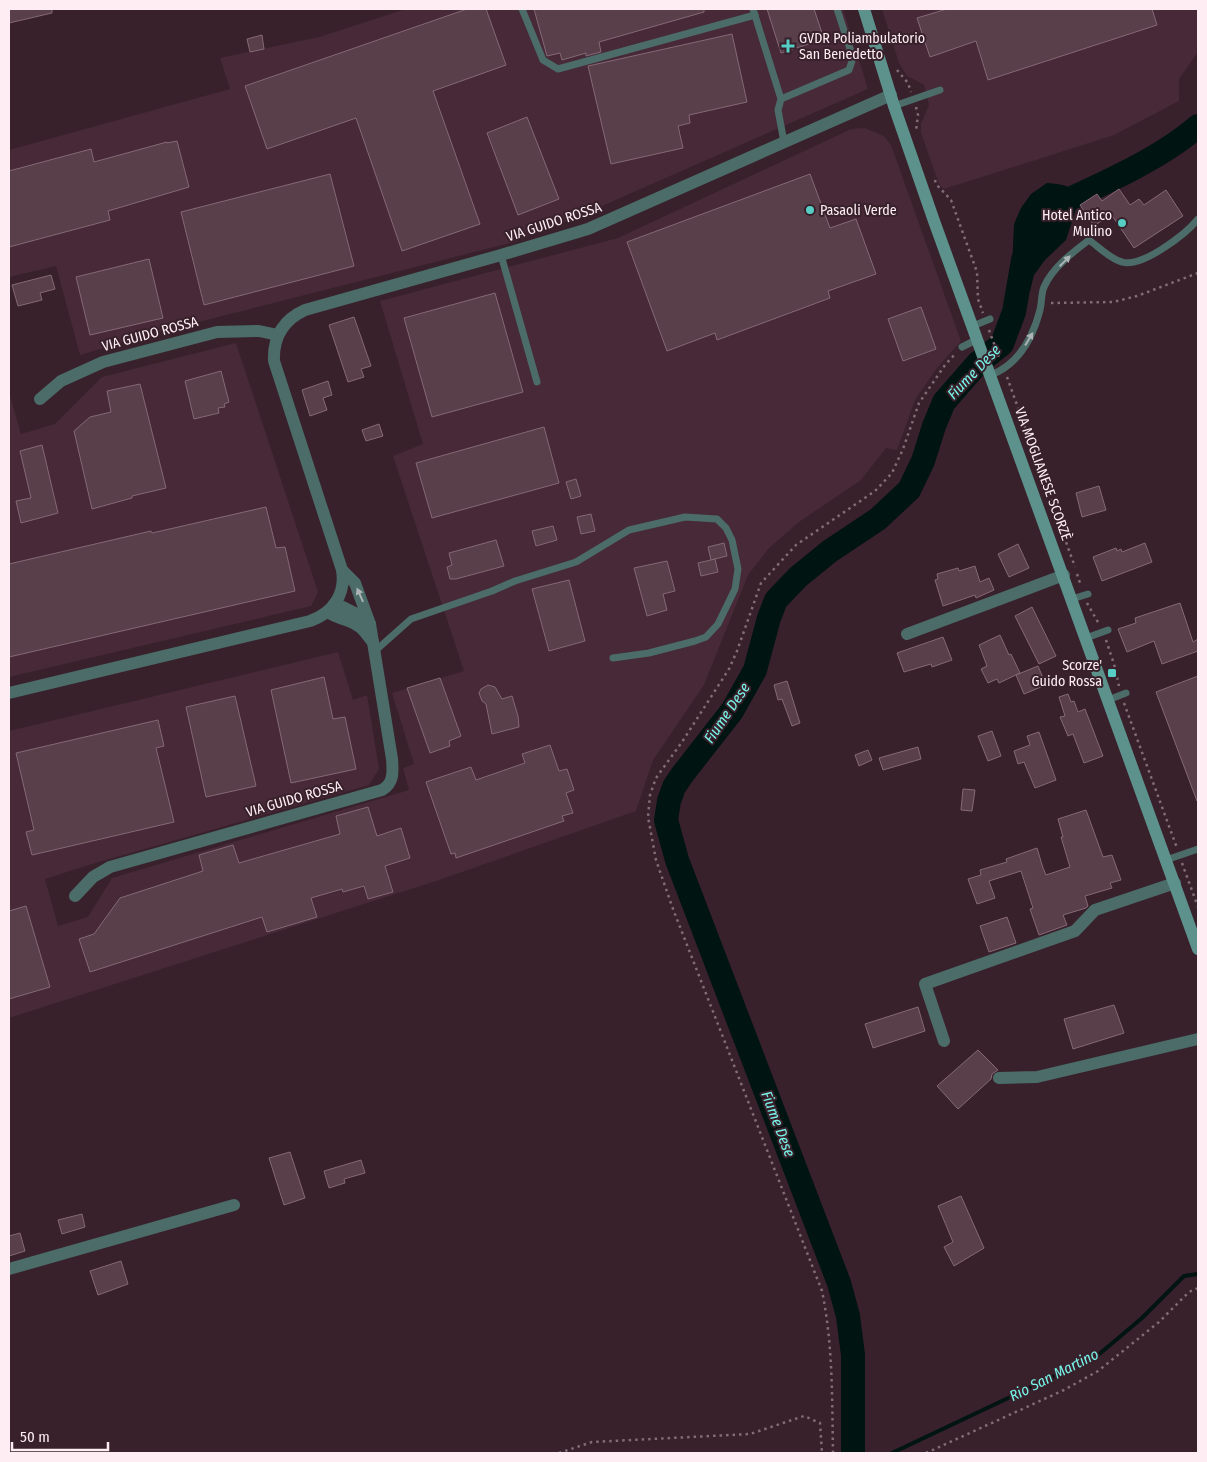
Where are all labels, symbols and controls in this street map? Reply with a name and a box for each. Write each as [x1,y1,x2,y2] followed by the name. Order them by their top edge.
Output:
[799,30,925,63] place label: GVDR Poliambulatorio San Benedetto
[781,39,795,53] marker: GVDR Poliambulatorio San Benedetto
[504,198,604,245] street label: VIA GUIDO ROSSA
[820,202,897,219] place label: Pasaoli Verde
[804,204,816,216] marker: Pasaoli Verde
[1042,207,1112,240] place label: Hotel Antico Mulino
[1116,217,1128,229] marker: Hotel Antico Mulino
[1058,255,1070,267] one-way arrow
[100,313,201,355] street label: VIA GUIDO ROSSA
[1024,333,1033,346] one-way arrow
[944,341,1004,403] water label: Fiume Dese
[1011,405,1076,543] street label: VIA MOGLIANESE SCORZÈ
[355,588,363,602] one-way arrow
[1032,657,1102,690] place label: Scorze' Guido Rossa
[1106,667,1118,679] marker: Scorze' Guido Rossa
[700,679,754,747] water label: Fiume Dese
[244,777,344,821] street label: VIA GUIDO ROSSA
[757,1089,799,1159] water label: Fiume Dese
[1006,1345,1102,1405] water label: Rio San Martino
[12,1420,109,1452] scale bar
[20,1428,50,1446] text: 50 m

